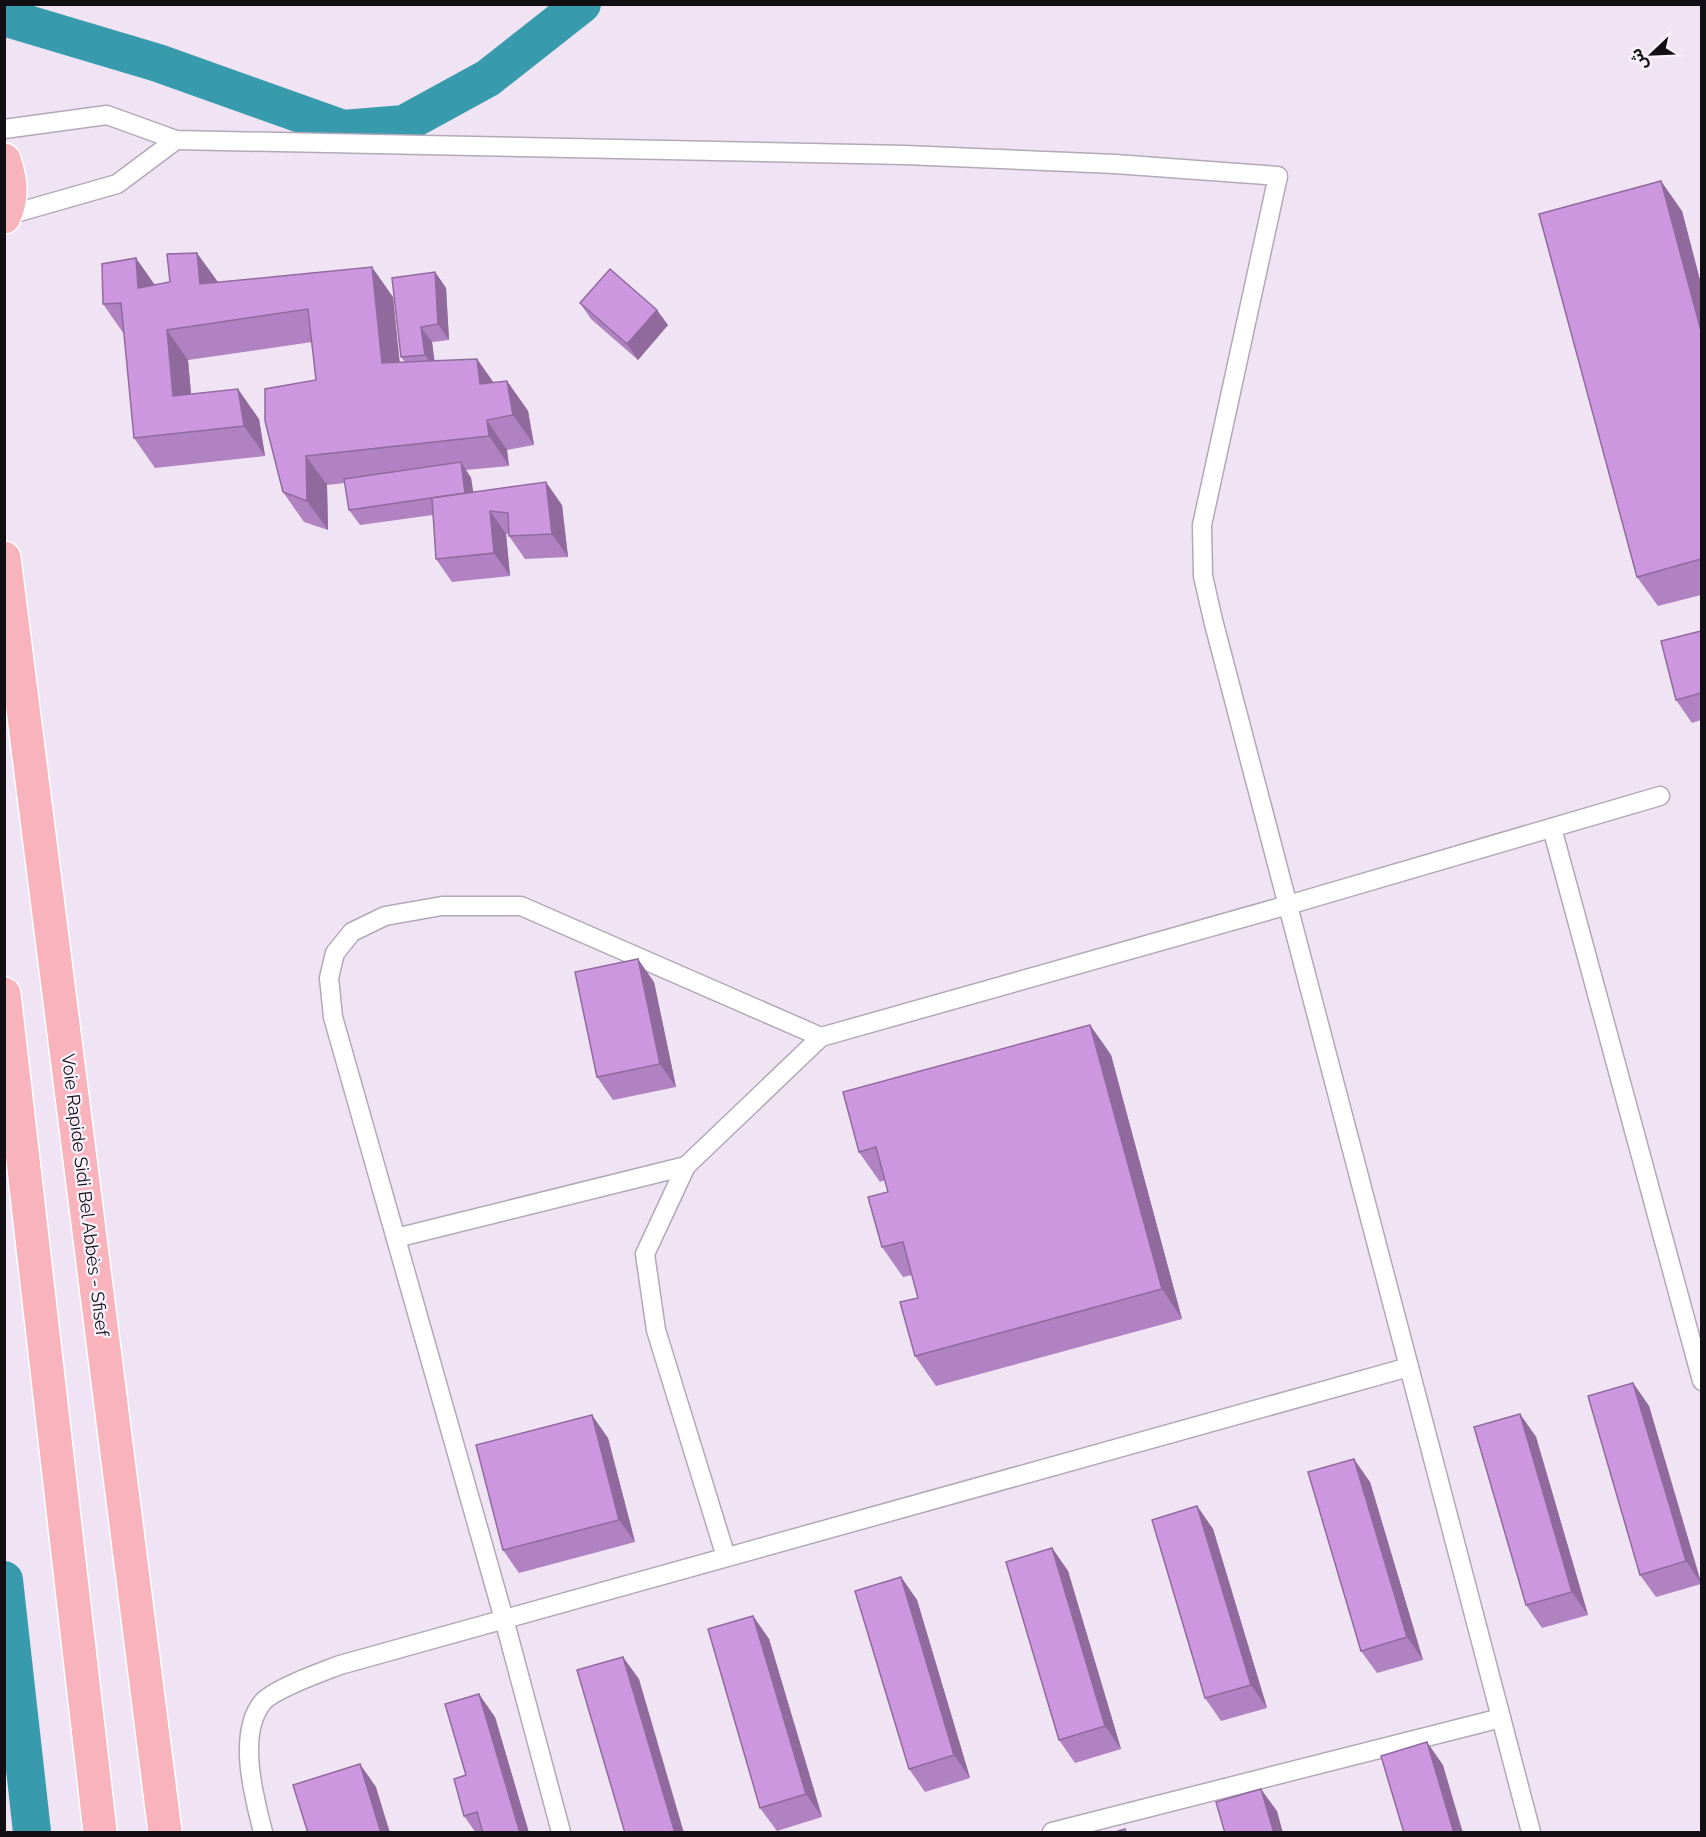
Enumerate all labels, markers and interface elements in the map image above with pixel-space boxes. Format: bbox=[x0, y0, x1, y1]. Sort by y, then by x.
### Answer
north arrow bbox=[1622, 24, 1682, 84]
text: ش bbox=[1626, 46, 1652, 73]
street label: Voie Rapide Sidi Bel Abbès - Sfisef bbox=[58, 1052, 113, 1338]

